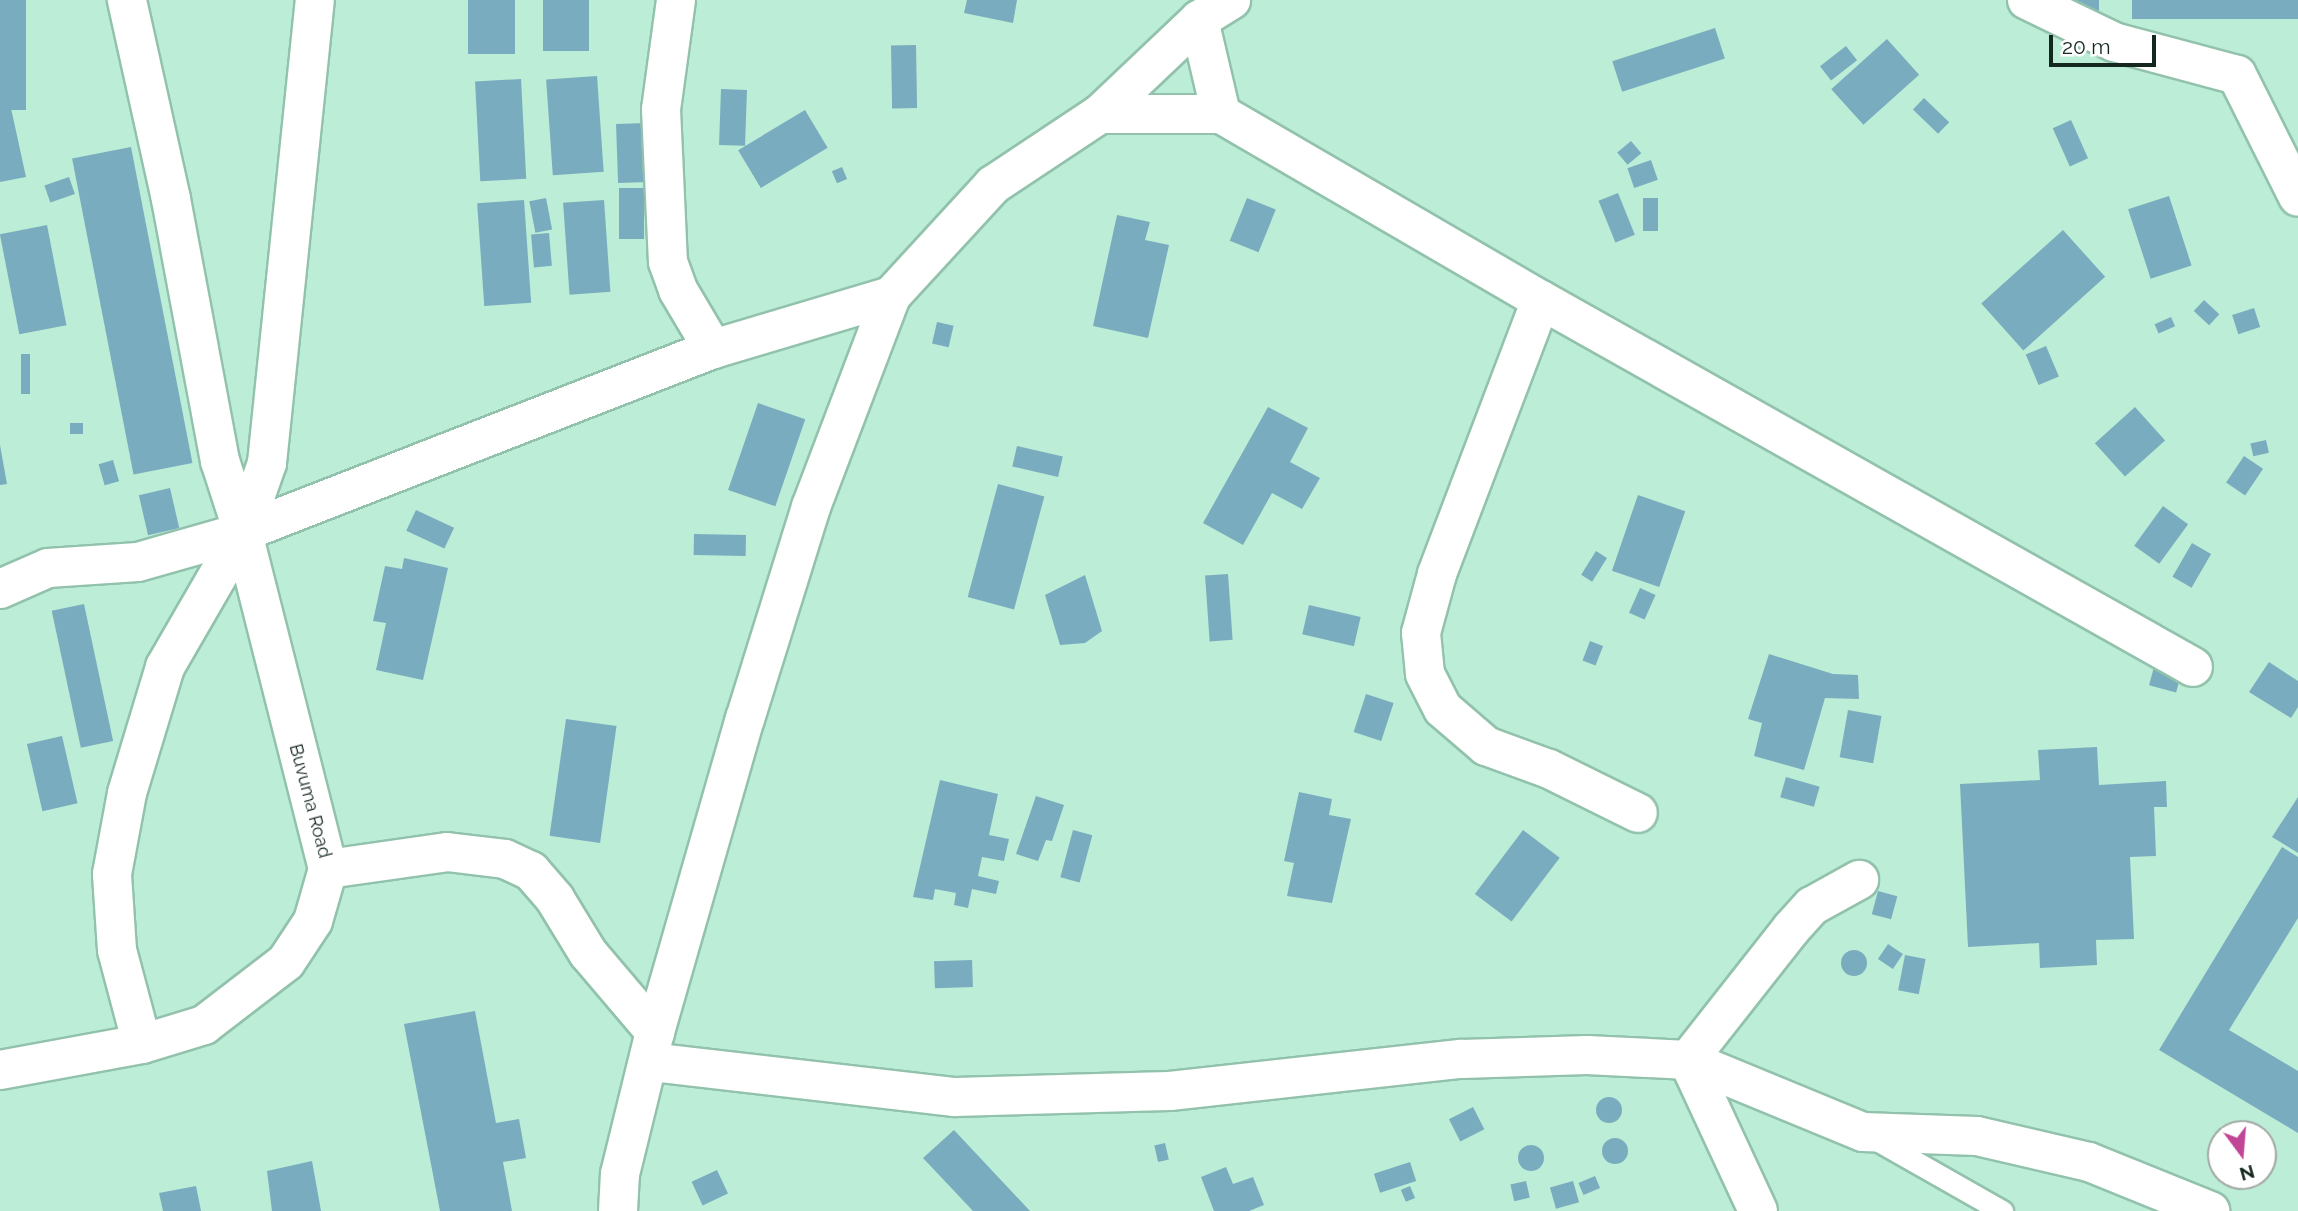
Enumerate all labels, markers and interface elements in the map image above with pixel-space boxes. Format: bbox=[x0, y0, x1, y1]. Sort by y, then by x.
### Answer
scale bar bbox=[2053, 21, 2160, 65]
text: 20 m bbox=[2062, 34, 2110, 59]
street label: Buvuma Road bbox=[284, 742, 336, 860]
north arrow bbox=[2207, 1120, 2277, 1190]
text: N bbox=[2237, 1161, 2257, 1186]

